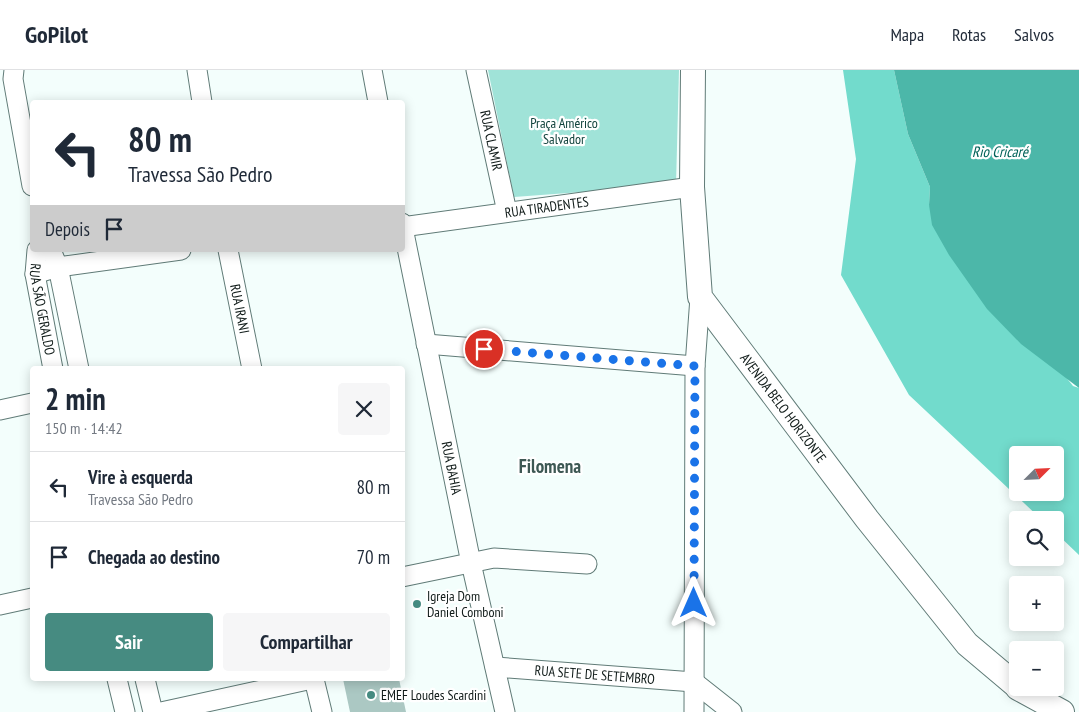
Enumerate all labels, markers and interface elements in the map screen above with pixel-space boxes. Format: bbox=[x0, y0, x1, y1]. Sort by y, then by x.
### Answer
text: GoPilot bbox=[25, 19, 88, 50]
text: Mapa bbox=[890, 23, 924, 46]
text: Rotas bbox=[952, 23, 986, 46]
text: Salvos bbox=[1014, 23, 1054, 46]
street label: RUA CLAMIR bbox=[476, 109, 507, 172]
park label: Praça Américo Salvador bbox=[530, 114, 598, 148]
text: 80 m bbox=[128, 116, 192, 162]
icon: left bbox=[45, 120, 110, 185]
water label: Rio Cricaré bbox=[972, 142, 1030, 161]
text: Travessa São Pedro bbox=[128, 160, 273, 188]
street label: RUA TIRADENTES bbox=[504, 192, 590, 222]
icon: arrive bbox=[100, 215, 128, 243]
text: Depois bbox=[45, 217, 90, 241]
street label: RUA SÃO GERALDO bbox=[26, 263, 59, 357]
street label: RUA IRANI bbox=[226, 282, 254, 335]
pin bbox=[463, 328, 505, 370]
icon: arrive bbox=[470, 335, 498, 363]
street label: AVENIDA BELO HORIZONTE bbox=[736, 349, 830, 466]
text: 2 min bbox=[45, 379, 106, 418]
button: close bbox=[338, 383, 390, 435]
text: 150 m · 14:42 bbox=[45, 418, 123, 438]
street label: RUA BAHIA bbox=[438, 440, 466, 497]
north arrow bbox=[1009, 446, 1064, 501]
map controls bbox=[1009, 446, 1064, 696]
district label: Filomena bbox=[519, 454, 581, 478]
text: Vire à esquerda bbox=[88, 465, 193, 489]
icon: left bbox=[45, 473, 73, 501]
text: 80 m bbox=[357, 475, 390, 499]
text: Travessa São Pedro bbox=[88, 489, 193, 509]
button: search bbox=[1009, 511, 1064, 566]
icon: arrive bbox=[45, 543, 73, 571]
text: Chegada ao destino bbox=[88, 545, 220, 569]
text: 70 m bbox=[357, 545, 390, 569]
position arrow bbox=[667, 576, 719, 628]
button: + bbox=[1009, 576, 1064, 631]
place label: Igreja Dom Daniel Comboni bbox=[427, 587, 504, 621]
marker: Igreja Dom Daniel Comboni bbox=[411, 598, 423, 610]
button: Sair bbox=[45, 613, 213, 671]
button: Compartilhar bbox=[223, 613, 390, 671]
button: − bbox=[1009, 641, 1064, 696]
street label: RUA SETE DE SETEMBRO bbox=[534, 661, 656, 688]
place label: EMEF Loudes Scardini bbox=[381, 686, 486, 704]
marker: EMEF Loudes Scardini bbox=[365, 689, 377, 701]

